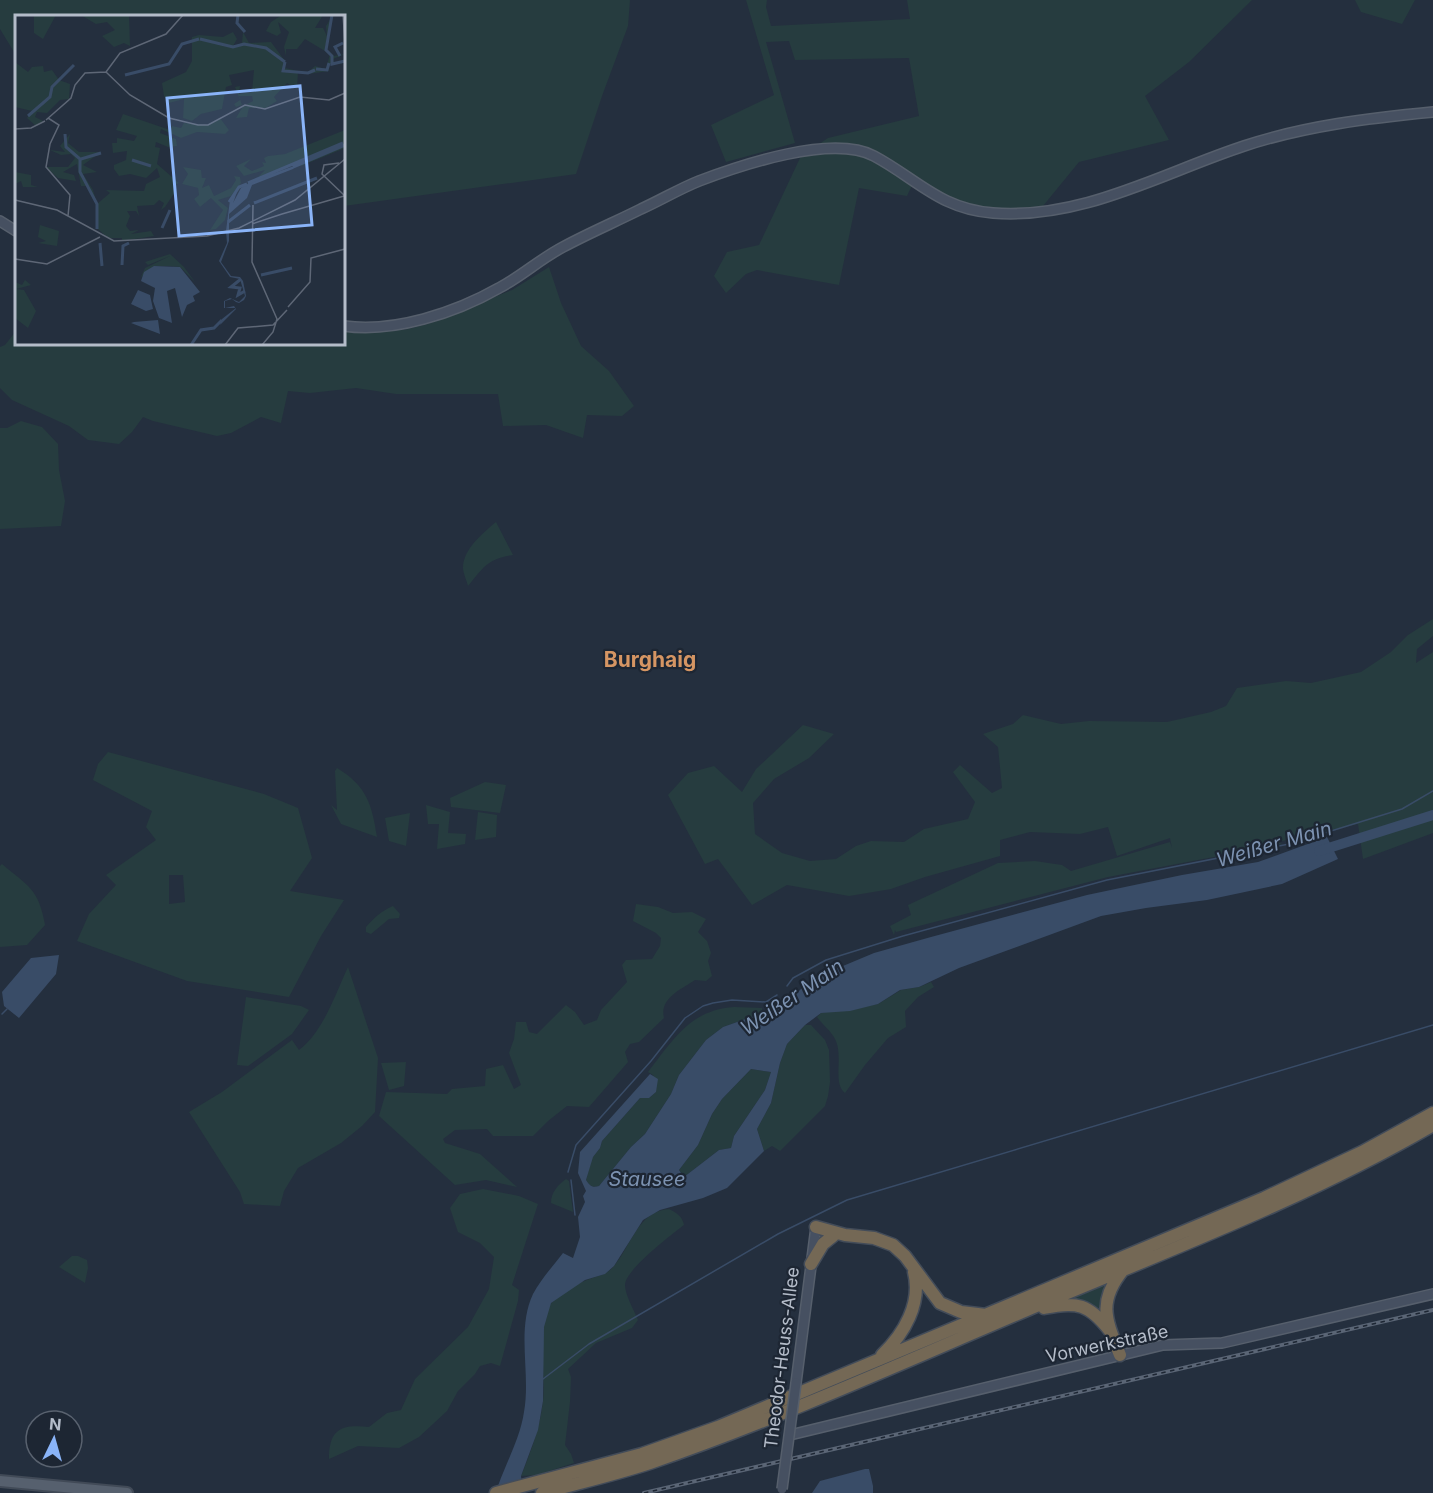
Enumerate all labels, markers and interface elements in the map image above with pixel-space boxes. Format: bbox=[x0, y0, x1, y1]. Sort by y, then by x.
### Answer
inset map bbox=[15, 15, 345, 345]
district label: Burghaig bbox=[604, 647, 696, 672]
water label: Weißer Main bbox=[1213, 816, 1335, 872]
water label: Weißer Main bbox=[736, 954, 848, 1040]
water label: Stausee bbox=[609, 1167, 685, 1191]
street label: Theodor-Heuss-Allee bbox=[760, 1266, 803, 1450]
street label: Vorwerkstraße bbox=[1044, 1320, 1170, 1367]
north arrow bbox=[24, 1409, 84, 1469]
text: N bbox=[48, 1414, 62, 1435]

